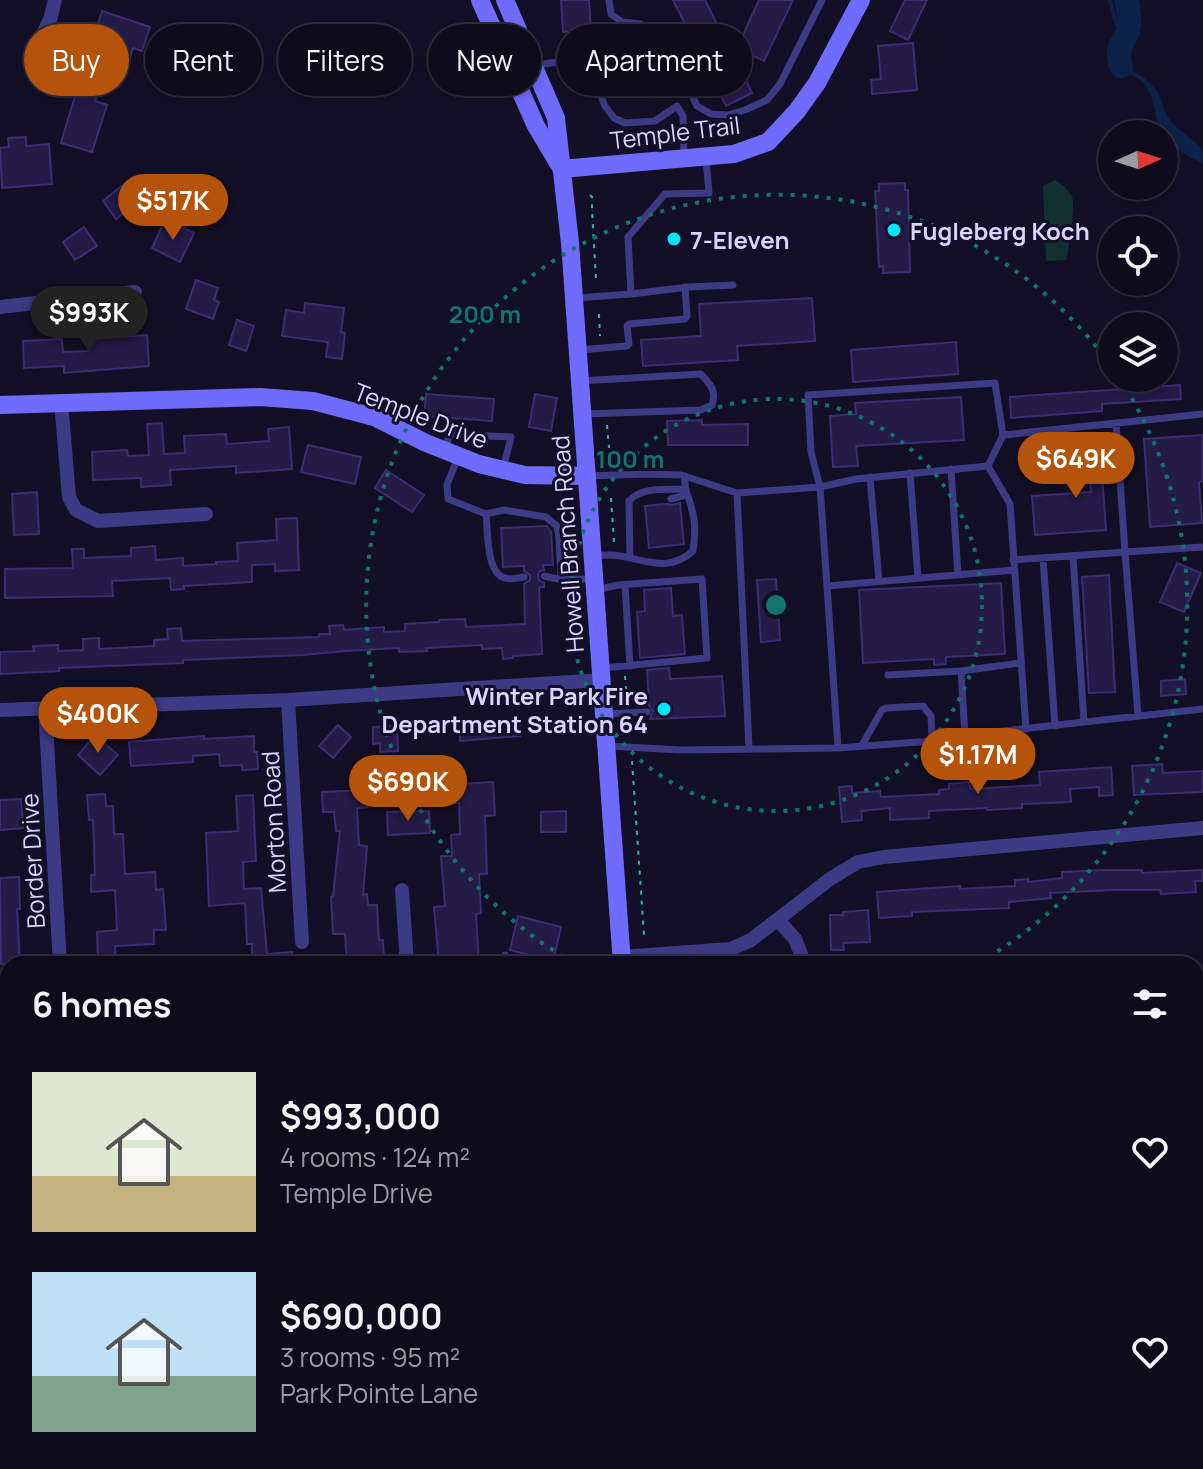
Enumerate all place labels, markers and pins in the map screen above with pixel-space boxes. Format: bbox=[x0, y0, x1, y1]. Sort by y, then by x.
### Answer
pin: $517K bbox=[117, 174, 229, 242]
place label: Fugleberg Koch bbox=[910, 214, 1090, 247]
marker: Fugleberg Koch bbox=[885, 221, 903, 239]
place label: 7-Eleven bbox=[690, 223, 789, 256]
marker: 7-Eleven bbox=[665, 230, 683, 248]
pin: $993K bbox=[33, 286, 145, 354]
pin: $649K bbox=[1020, 432, 1132, 500]
centre of rings bbox=[762, 591, 790, 619]
place label: Winter Park Fire Department Station 64 bbox=[382, 679, 648, 740]
pin: $400K bbox=[42, 687, 154, 755]
marker: Winter Park Fire Department Station 64 bbox=[655, 700, 673, 718]
pin: $1.17M bbox=[913, 728, 1043, 796]
pin: $690K bbox=[352, 755, 464, 823]

